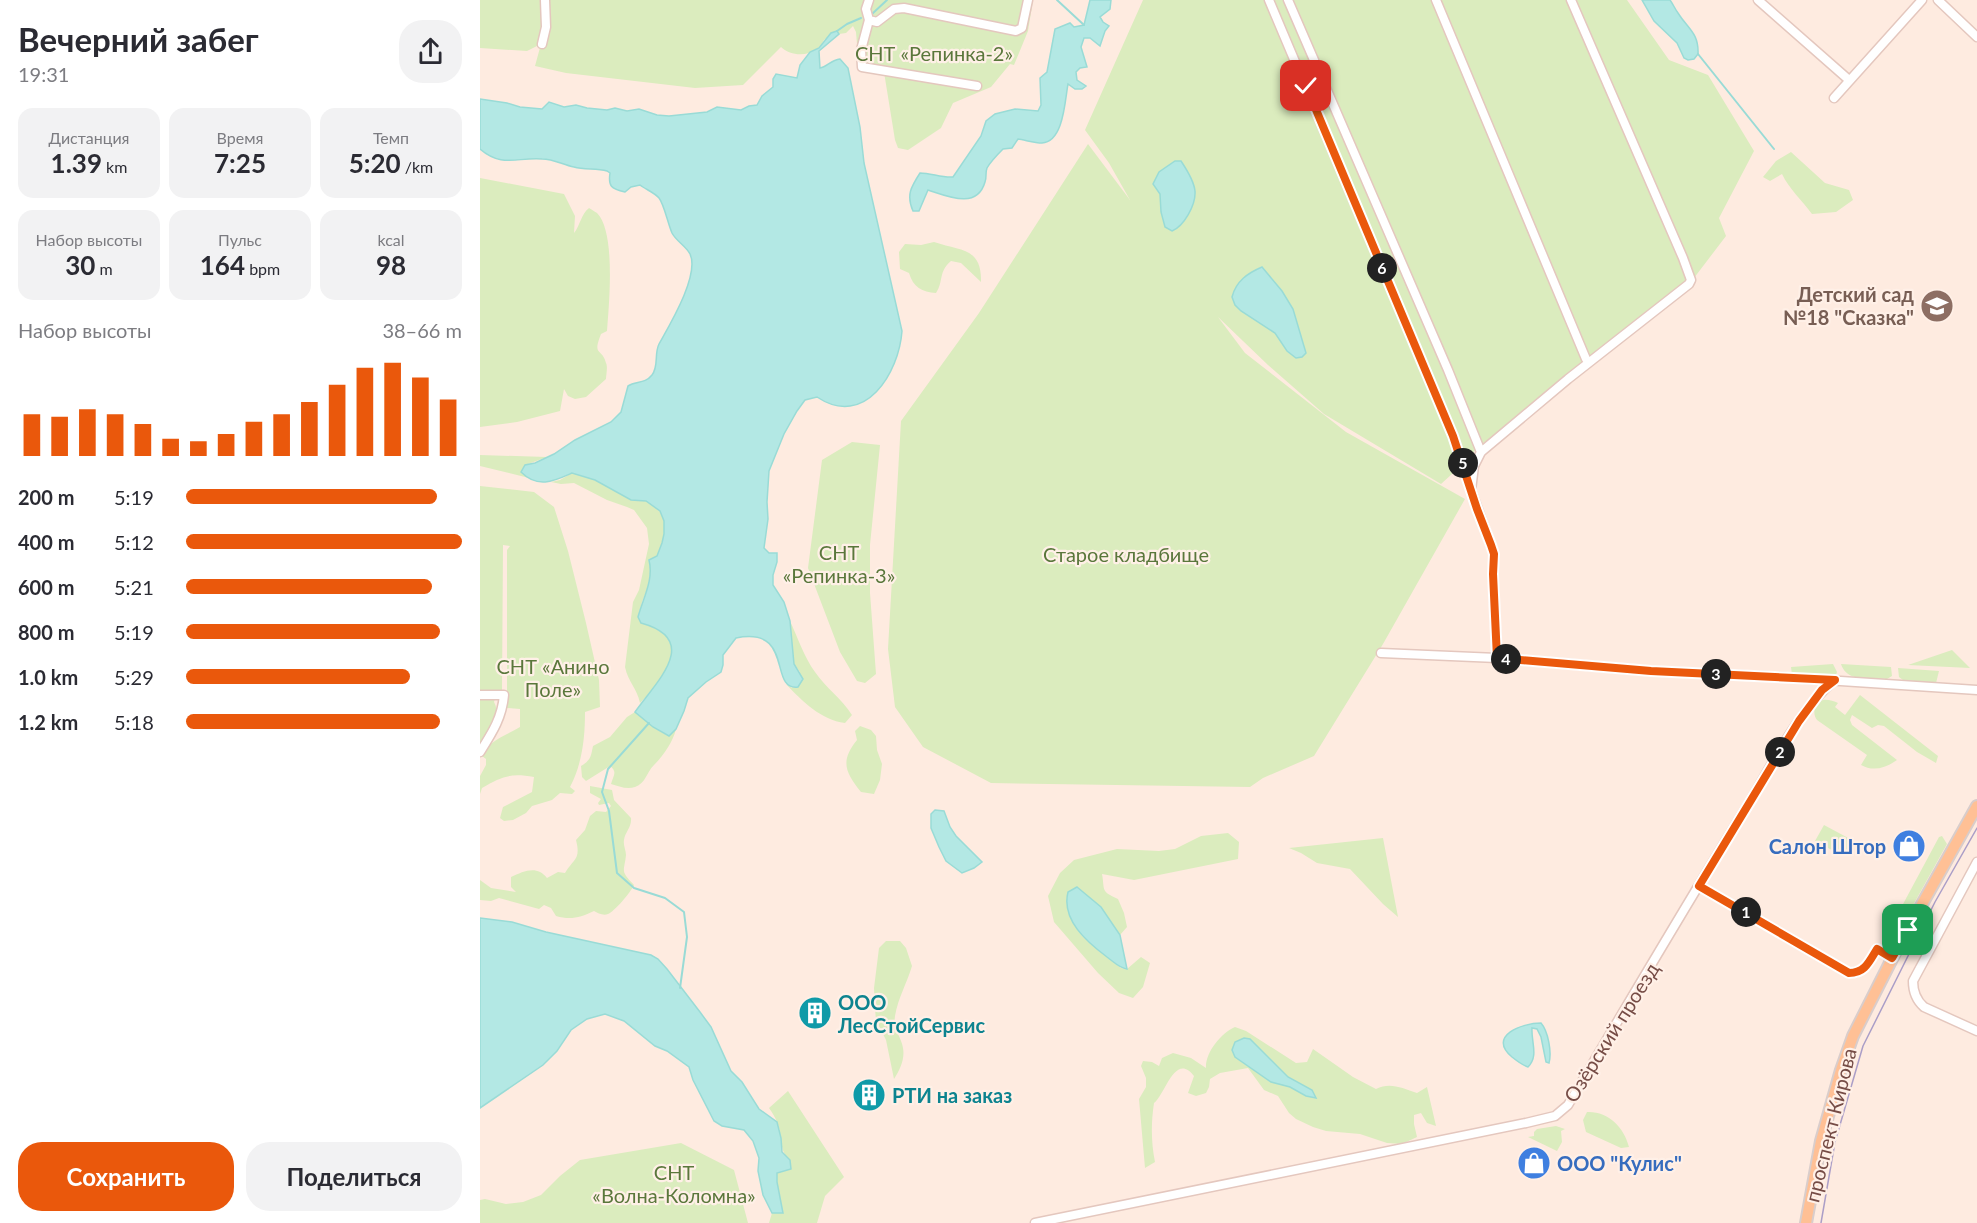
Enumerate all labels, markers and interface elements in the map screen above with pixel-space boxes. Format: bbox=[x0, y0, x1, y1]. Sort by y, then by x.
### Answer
text: Вечерний забег bbox=[18, 19, 259, 59]
button: share bbox=[399, 20, 462, 83]
park label: СНТ «Репинка-2» bbox=[855, 41, 1013, 65]
pin bbox=[1280, 60, 1331, 111]
text: 19:31 bbox=[18, 62, 69, 86]
icon: check bbox=[1289, 69, 1322, 102]
text: Дистанция bbox=[48, 128, 130, 147]
text: Время bbox=[217, 128, 263, 147]
text: Темп bbox=[373, 128, 409, 147]
text: 1.39 bbox=[51, 147, 102, 179]
text: 7:25 bbox=[214, 147, 266, 179]
text: 5:20 bbox=[349, 147, 401, 179]
text: km bbox=[102, 157, 127, 176]
text: /km bbox=[401, 157, 433, 176]
text: Набор высоты bbox=[36, 230, 142, 249]
text: Пульс bbox=[218, 230, 262, 249]
text: kcal bbox=[377, 230, 405, 249]
text: 30 bbox=[65, 249, 95, 281]
text: 164 bbox=[200, 249, 245, 281]
text: 98 bbox=[376, 249, 406, 281]
pin: 6 bbox=[1367, 253, 1397, 283]
text: 6 bbox=[1377, 258, 1387, 277]
text: m bbox=[95, 259, 113, 278]
text: bpm bbox=[245, 259, 280, 278]
place label: Детский сад №18 "Сказка" bbox=[1783, 282, 1914, 329]
school or university icon: Детский сад №18 "Сказка" bbox=[1919, 288, 1955, 324]
text: Набор высоты bbox=[18, 318, 151, 342]
text: 38–66 m bbox=[382, 318, 462, 342]
pin: 5 bbox=[1448, 448, 1478, 478]
text: 5 bbox=[1458, 453, 1468, 472]
text: 200 m bbox=[18, 485, 74, 509]
text: 5:19 bbox=[114, 485, 154, 509]
text: 400 m bbox=[18, 530, 74, 554]
text: 5:12 bbox=[114, 530, 154, 554]
park label: СНТ «Репинка-3» bbox=[783, 540, 895, 587]
park label: Старое кладбище bbox=[1043, 542, 1209, 566]
text: 600 m bbox=[18, 575, 74, 599]
text: 5:21 bbox=[114, 575, 154, 599]
text: 800 m bbox=[18, 620, 74, 644]
text: 5:19 bbox=[114, 620, 154, 644]
pin: 4 bbox=[1491, 644, 1521, 674]
text: 4 bbox=[1501, 649, 1511, 668]
park label: СНТ «Анино Поле» bbox=[497, 654, 609, 701]
pin: 3 bbox=[1701, 659, 1731, 689]
text: 3 bbox=[1711, 664, 1721, 683]
text: 1.0 km bbox=[18, 665, 78, 689]
text: 5:29 bbox=[114, 665, 154, 689]
text: 1.2 km bbox=[18, 710, 78, 734]
text: 5:18 bbox=[114, 710, 154, 734]
pin: 2 bbox=[1765, 737, 1795, 767]
text: 2 bbox=[1775, 742, 1785, 761]
shop icon: Салон Штор bbox=[1891, 828, 1927, 864]
place label: Салон Штор bbox=[1769, 834, 1886, 858]
pin: 1 bbox=[1731, 897, 1761, 927]
text: 1 bbox=[1741, 902, 1751, 921]
pin bbox=[1882, 904, 1933, 955]
icon: arrive bbox=[1891, 913, 1924, 946]
street label: Озёрский проезд bbox=[1558, 958, 1664, 1106]
place label: ООО ЛесСтойСервис bbox=[837, 990, 986, 1037]
building icon: ООО ЛесСтойСервис bbox=[797, 995, 833, 1031]
street label: проспект Кирова bbox=[1799, 1045, 1861, 1205]
building icon: РТИ на заказ bbox=[851, 1077, 887, 1113]
place label: РТИ на заказ bbox=[892, 1083, 1012, 1107]
button: Сохранить bbox=[18, 1142, 234, 1211]
button: Поделиться bbox=[246, 1142, 462, 1211]
shop icon: ООО "Кулис" bbox=[1516, 1145, 1552, 1181]
place label: ООО "Кулис" bbox=[1557, 1151, 1682, 1175]
park label: СНТ «Волна-Коломна» bbox=[592, 1160, 756, 1207]

